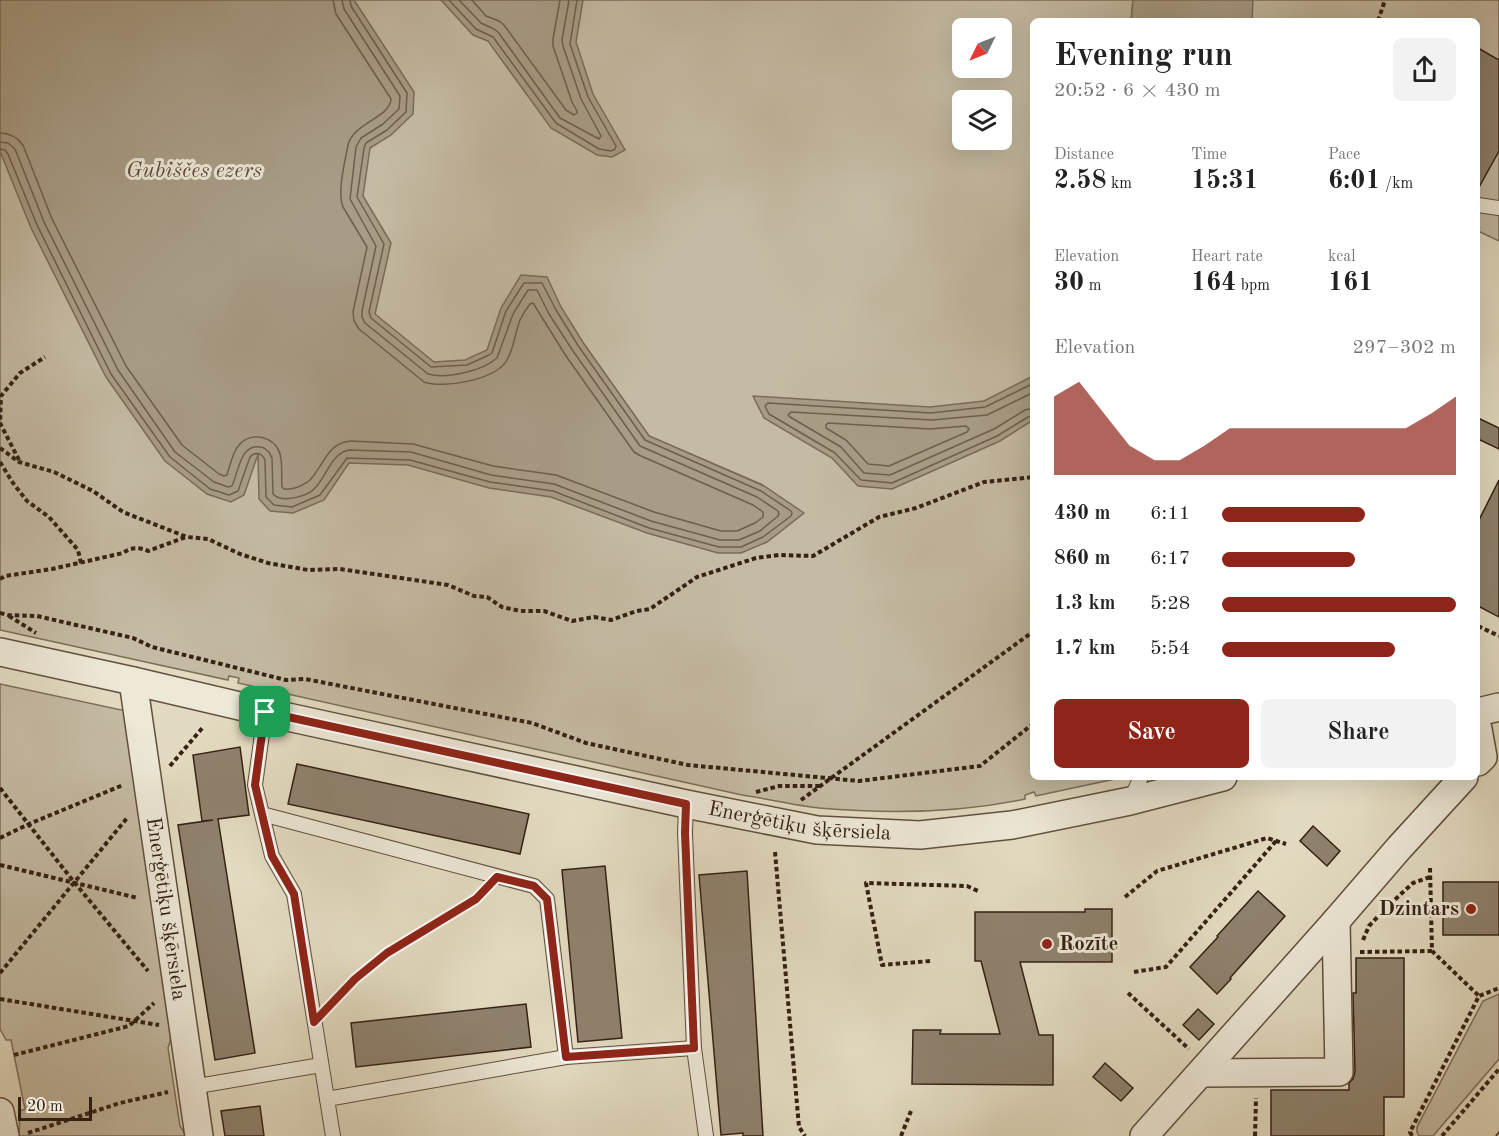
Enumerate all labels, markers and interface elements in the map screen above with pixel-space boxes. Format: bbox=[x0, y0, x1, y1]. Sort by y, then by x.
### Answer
north arrow bbox=[952, 18, 1012, 78]
map controls bbox=[952, 18, 1012, 150]
button: share bbox=[1393, 38, 1456, 101]
text: Evening run bbox=[1054, 40, 1233, 73]
text: 20:52 · 6 × 430 m bbox=[1054, 81, 1221, 101]
button: layers bbox=[952, 90, 1012, 150]
text: Distance bbox=[1054, 147, 1114, 163]
text: Time bbox=[1191, 147, 1227, 163]
text: Pace bbox=[1328, 147, 1360, 163]
water label: Gubiščes ezers bbox=[126, 160, 262, 182]
text: 2.58 bbox=[1054, 168, 1107, 194]
text: 15:31 bbox=[1191, 168, 1259, 194]
text: 6:01 bbox=[1328, 168, 1381, 194]
text: km bbox=[1107, 176, 1132, 192]
text: /km bbox=[1381, 176, 1413, 192]
text: Elevation bbox=[1054, 249, 1119, 265]
text: Heart rate bbox=[1191, 249, 1263, 265]
text: kcal bbox=[1328, 249, 1356, 265]
text: 30 bbox=[1054, 270, 1084, 296]
text: 164 bbox=[1191, 270, 1236, 296]
text: 161 bbox=[1328, 270, 1373, 296]
text: m bbox=[1084, 278, 1101, 294]
text: bpm bbox=[1236, 278, 1270, 294]
text: Elevation bbox=[1054, 338, 1135, 358]
text: 297–302 m bbox=[1353, 338, 1456, 358]
text: 430 m bbox=[1054, 504, 1110, 524]
text: 6:11 bbox=[1150, 504, 1190, 524]
text: 860 m bbox=[1054, 549, 1110, 569]
text: 6:17 bbox=[1150, 549, 1190, 569]
text: 1.3 km bbox=[1054, 594, 1116, 614]
text: 5:28 bbox=[1150, 594, 1190, 614]
text: 1.7 km bbox=[1054, 639, 1116, 659]
text: 5:54 bbox=[1150, 639, 1190, 659]
pin bbox=[239, 686, 290, 737]
icon: arrive bbox=[248, 695, 281, 728]
button: Save bbox=[1054, 699, 1249, 768]
button: Share bbox=[1261, 699, 1456, 768]
street label: Enerģētiķu šķērsiela bbox=[706, 798, 892, 844]
street label: Enerģētiķu šķērsiela bbox=[142, 816, 190, 1002]
place label: Dzintars bbox=[1378, 899, 1459, 920]
marker: Dzintars bbox=[1464, 902, 1478, 916]
place label: Rozīte bbox=[1059, 934, 1118, 955]
marker: Rozīte bbox=[1040, 937, 1054, 951]
scale bar bbox=[18, 1094, 92, 1122]
text: 20 m bbox=[27, 1099, 63, 1115]

